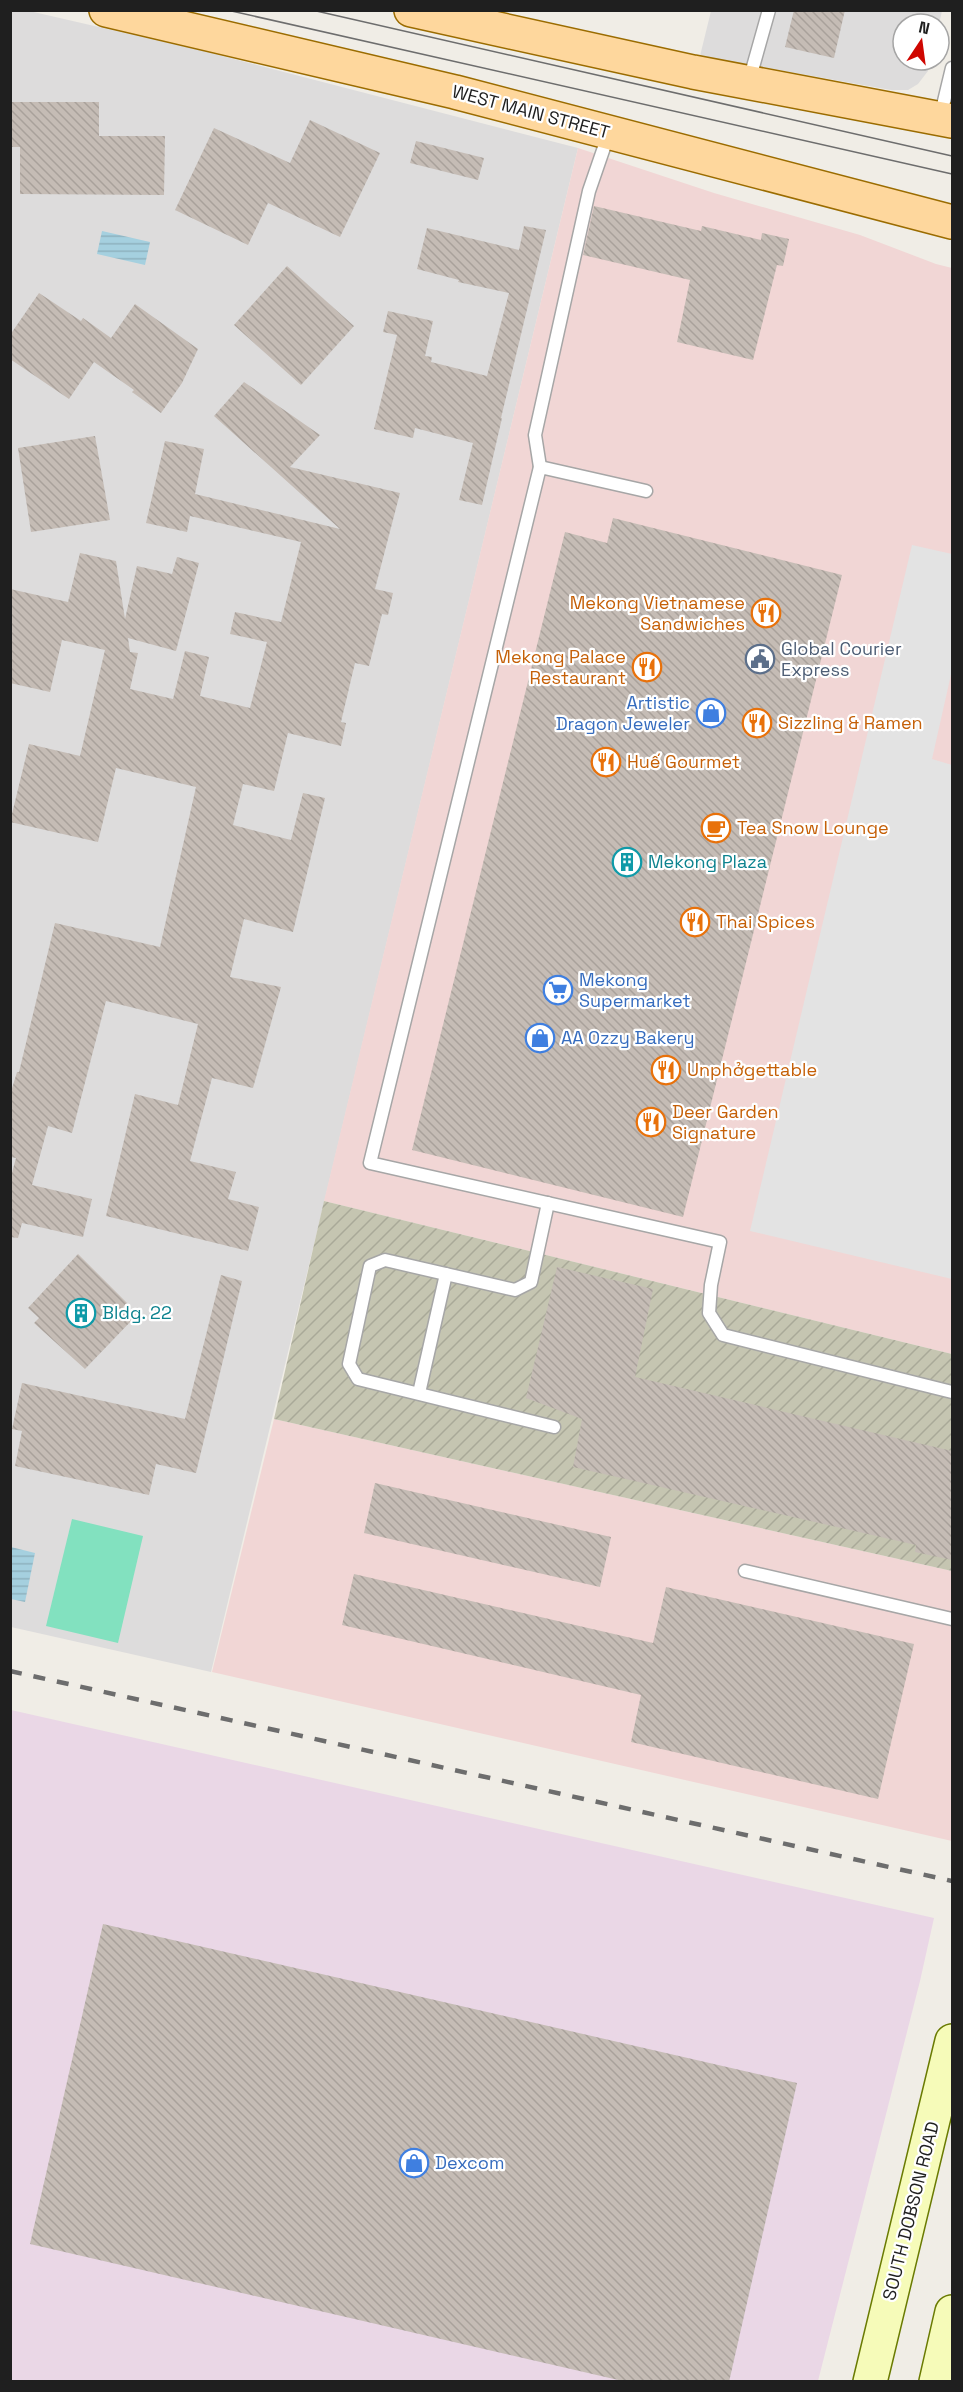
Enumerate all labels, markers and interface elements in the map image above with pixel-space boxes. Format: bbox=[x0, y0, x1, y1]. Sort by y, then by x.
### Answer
north arrow bbox=[891, 12, 951, 72]
text: N bbox=[917, 16, 932, 39]
street label: WEST MAIN STREET bbox=[450, 79, 613, 144]
place label: Mekong Vietnamese Sandwiches bbox=[570, 591, 745, 635]
restaurant icon: Mekong Vietnamese Sandwiches bbox=[750, 597, 782, 629]
place label: Global Courier Express bbox=[781, 637, 902, 681]
public building icon: Global Courier Express bbox=[744, 643, 776, 675]
place label: Mekong Palace Restaurant bbox=[495, 645, 626, 689]
restaurant icon: Mekong Palace Restaurant bbox=[631, 651, 663, 683]
place label: Artistic Dragon Jeweler bbox=[556, 691, 690, 735]
shop icon: Artistic Dragon Jeweler bbox=[695, 697, 727, 729]
restaurant icon: Sizzling & Ramen bbox=[741, 707, 773, 739]
place label: Sizzling & Ramen bbox=[778, 711, 923, 734]
restaurant icon: Huế Gourmet bbox=[590, 746, 622, 778]
place label: Huế Gourmet bbox=[627, 750, 740, 773]
cafe icon: Tea Snow Lounge bbox=[700, 812, 732, 844]
place label: Tea Snow Lounge bbox=[737, 816, 889, 839]
building icon: Mekong Plaza bbox=[611, 846, 643, 878]
place label: Mekong Plaza bbox=[648, 850, 767, 873]
restaurant icon: Thai Spices bbox=[679, 906, 711, 938]
place label: Thai Spices bbox=[716, 910, 815, 933]
place label: Mekong Supermarket bbox=[579, 968, 691, 1012]
supermarket icon: Mekong Supermarket bbox=[542, 974, 574, 1006]
shop icon: AA Ozzy Bakery bbox=[524, 1022, 556, 1054]
place label: AA Ozzy Bakery bbox=[561, 1026, 694, 1049]
restaurant icon: Unphởgettable bbox=[650, 1054, 682, 1086]
place label: Unphởgettable bbox=[687, 1058, 817, 1081]
place label: Deer Garden Signature bbox=[672, 1100, 779, 1144]
restaurant icon: Deer Garden Signature bbox=[635, 1106, 667, 1138]
building icon: Bldg. 22 bbox=[65, 1297, 97, 1329]
place label: Bldg. 22 bbox=[102, 1301, 172, 1324]
street label: SOUTH DOBSON ROAD bbox=[877, 2119, 944, 2303]
shop icon: Dexcom bbox=[398, 2147, 430, 2179]
place label: Dexcom bbox=[435, 2151, 504, 2174]

